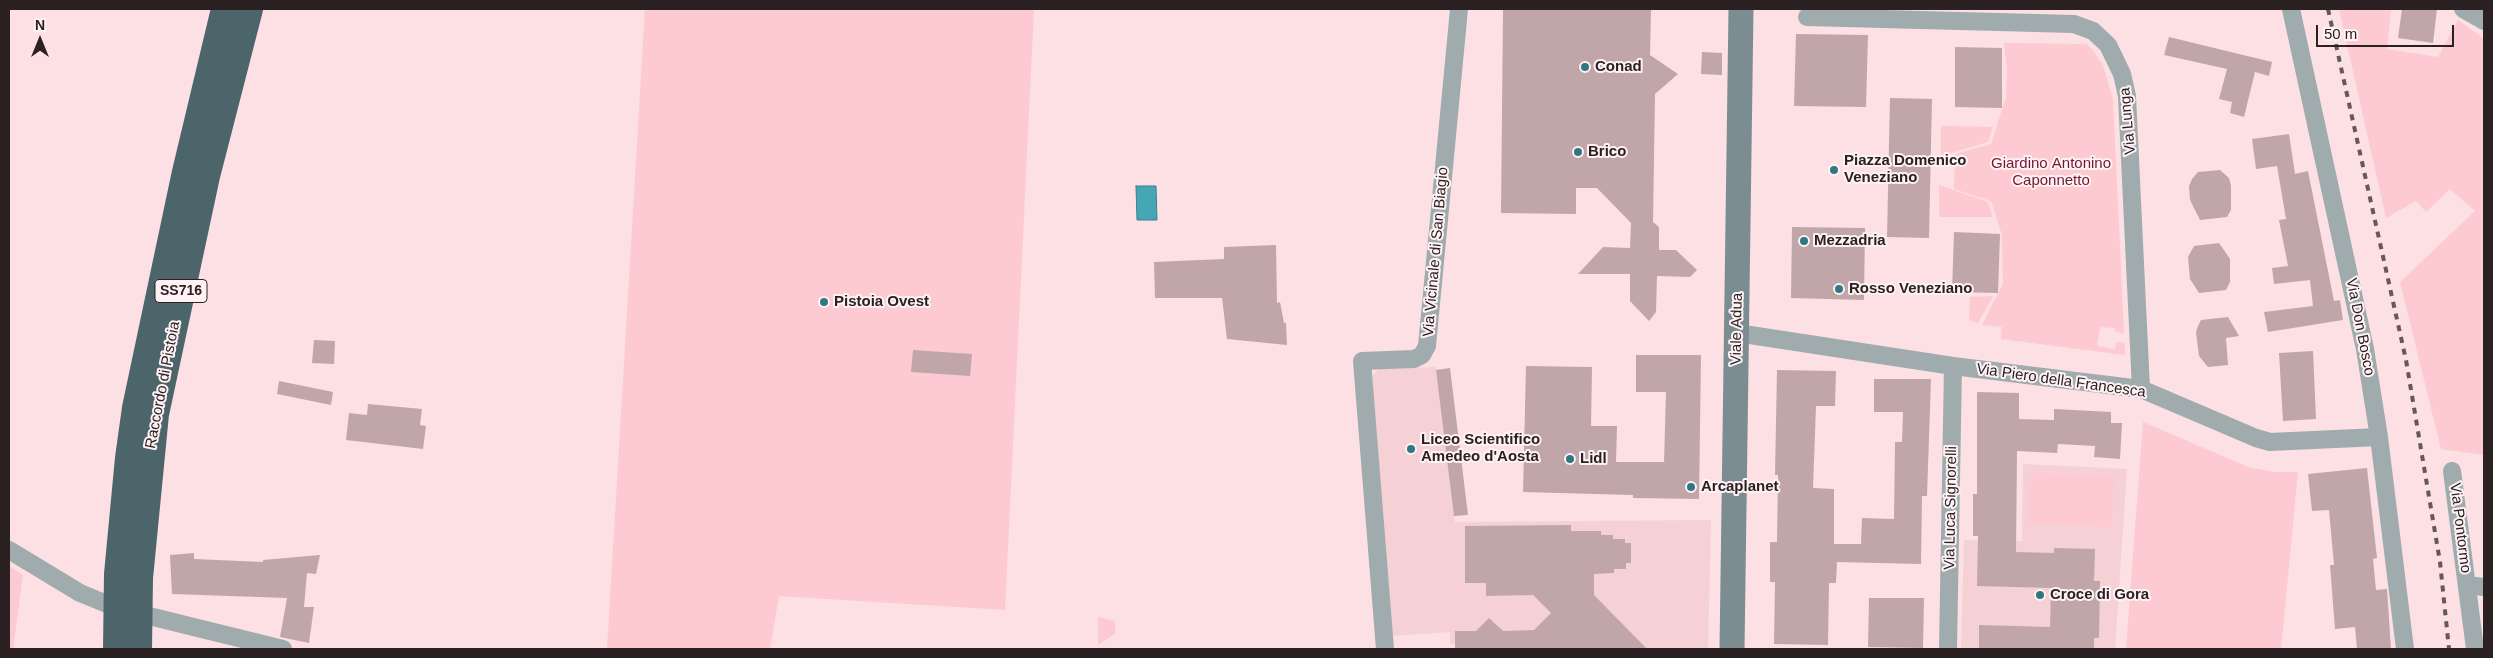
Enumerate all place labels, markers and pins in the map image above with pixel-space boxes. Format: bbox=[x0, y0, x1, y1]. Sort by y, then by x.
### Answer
place label: Conad bbox=[1595, 58, 1642, 76]
marker: Conad bbox=[1579, 61, 1591, 73]
place label: Brico bbox=[1588, 143, 1626, 161]
marker: Brico bbox=[1572, 146, 1584, 158]
place label: Piazza Domenico Veneziano bbox=[1844, 152, 1967, 187]
marker: Piazza Domenico Veneziano bbox=[1828, 164, 1840, 176]
place label: Mezzadria bbox=[1814, 232, 1886, 250]
marker: Mezzadria bbox=[1798, 235, 1810, 247]
place label: Rosso Veneziano bbox=[1849, 280, 1972, 298]
marker: Rosso Veneziano bbox=[1833, 283, 1845, 295]
place label: Pistoia Ovest bbox=[834, 293, 929, 311]
marker: Pistoia Ovest bbox=[818, 296, 830, 308]
place label: Liceo Scientifico Amedeo d'Aosta bbox=[1421, 431, 1540, 466]
marker: Liceo Scientifico Amedeo d'Aosta bbox=[1405, 443, 1417, 455]
place label: Lidl bbox=[1580, 450, 1607, 468]
marker: Lidl bbox=[1564, 453, 1576, 465]
place label: Arcaplanet bbox=[1701, 478, 1779, 496]
marker: Arcaplanet bbox=[1685, 481, 1697, 493]
place label: Croce di Gora bbox=[2050, 586, 2149, 604]
marker: Croce di Gora bbox=[2034, 589, 2046, 601]

